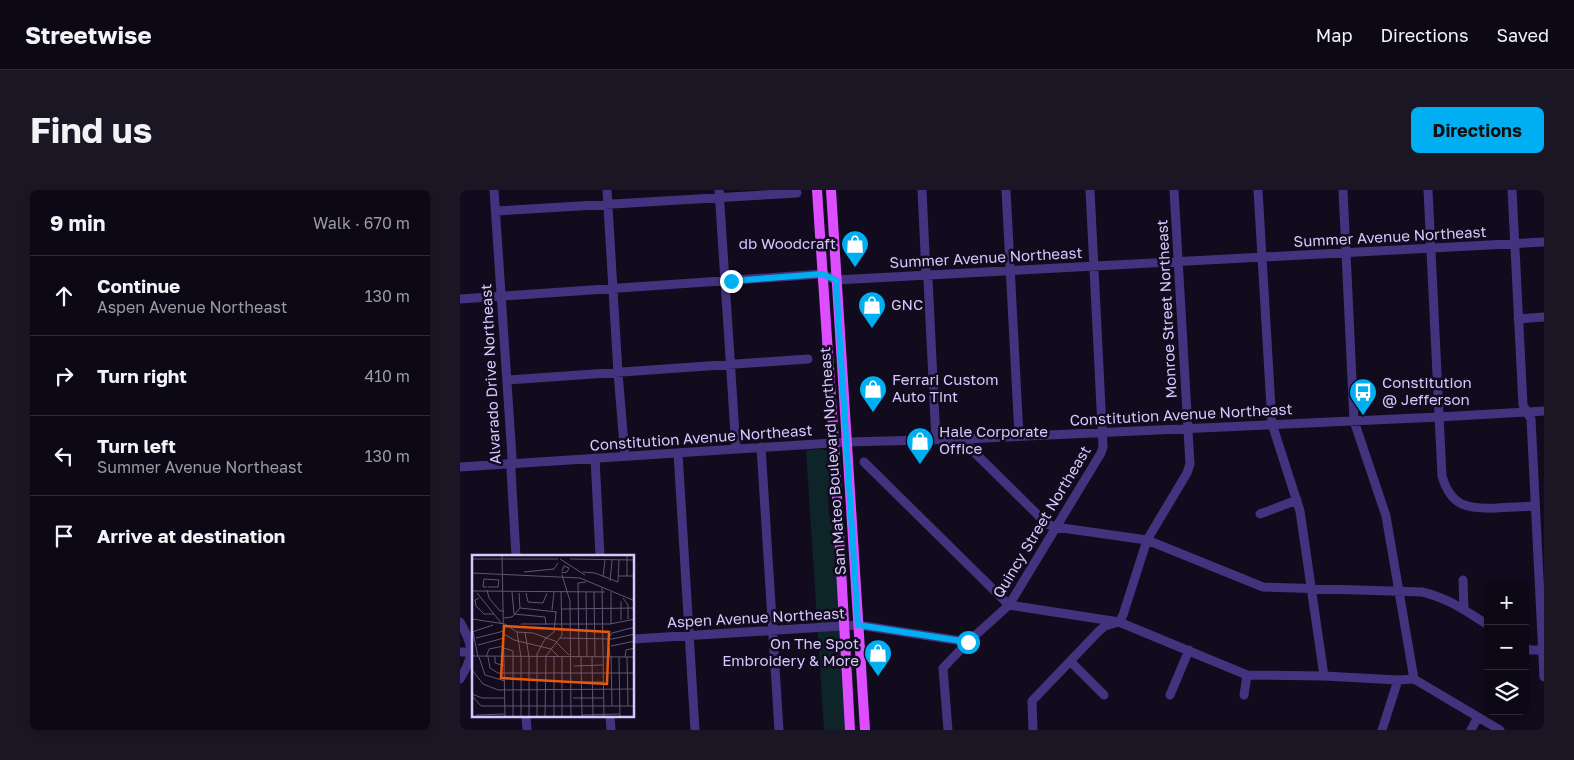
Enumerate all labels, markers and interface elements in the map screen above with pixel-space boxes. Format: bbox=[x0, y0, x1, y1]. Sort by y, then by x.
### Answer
text: Streetwise bbox=[25, 20, 152, 49]
text: Map bbox=[1316, 24, 1352, 46]
text: Directions bbox=[1380, 24, 1468, 46]
text: Saved bbox=[1496, 24, 1549, 46]
button: Directions bbox=[1411, 107, 1544, 153]
text: Find us bbox=[30, 109, 152, 151]
text: 9 min bbox=[50, 210, 105, 236]
text: Walk · 670 m bbox=[313, 213, 410, 233]
street label: Monroe Street Northeast bbox=[1152, 219, 1180, 399]
street label: Summer Avenue Northeast bbox=[1293, 222, 1487, 250]
shop icon: db Woodcraft bbox=[840, 229, 870, 268]
place label: db Woodcraft bbox=[739, 234, 836, 252]
street label: Summer Avenue Northeast bbox=[889, 243, 1083, 271]
route end bbox=[720, 270, 743, 293]
text: Continue bbox=[97, 274, 180, 297]
icon: ahead bbox=[50, 282, 78, 310]
street label: Alvarado Drive Northeast bbox=[476, 283, 504, 465]
text: 130 m bbox=[365, 286, 410, 306]
shop icon: GNC bbox=[857, 290, 887, 329]
place label: GNC bbox=[891, 295, 923, 313]
text: Aspen Avenue Northeast bbox=[97, 297, 287, 317]
street label: San Mateo Boulevard Northeast bbox=[815, 346, 849, 576]
icon: right bbox=[50, 362, 78, 390]
text: Turn right bbox=[97, 364, 187, 387]
text: 410 m bbox=[364, 366, 410, 386]
place label: Ferrari Custom Auto Tint bbox=[892, 370, 999, 405]
place label: Constitution @ Jefferson bbox=[1382, 373, 1472, 408]
shop icon: Ferrari Custom Auto Tint bbox=[858, 374, 888, 413]
bus stop icon: Constitution @ Jefferson bbox=[1348, 377, 1378, 416]
street label: Constitution Avenue Northeast bbox=[1069, 399, 1293, 429]
street label: Constitution Avenue Northeast bbox=[589, 420, 813, 454]
place label: Hale Corporate Office bbox=[939, 422, 1048, 457]
shop icon: Hale Corporate Office bbox=[905, 426, 935, 465]
text: Turn left bbox=[97, 434, 176, 457]
icon: left bbox=[50, 442, 78, 470]
street label: Quincy Street Northeast bbox=[988, 442, 1094, 601]
text: 130 m bbox=[365, 446, 410, 466]
text: Summer Avenue Northeast bbox=[97, 457, 303, 477]
icon: arrive bbox=[50, 522, 78, 550]
text: Arrive at destination bbox=[97, 524, 285, 547]
inset map bbox=[472, 555, 635, 718]
map controls bbox=[1484, 580, 1529, 715]
button: + bbox=[1484, 580, 1529, 625]
street label: Aspen Avenue Northeast bbox=[666, 603, 846, 631]
button: − bbox=[1484, 625, 1529, 670]
route start bbox=[957, 631, 980, 654]
place label: On The Spot Embroidery & More bbox=[722, 634, 859, 669]
shop icon: On The Spot Embroidery & More bbox=[863, 638, 893, 677]
button: layers bbox=[1484, 670, 1529, 715]

